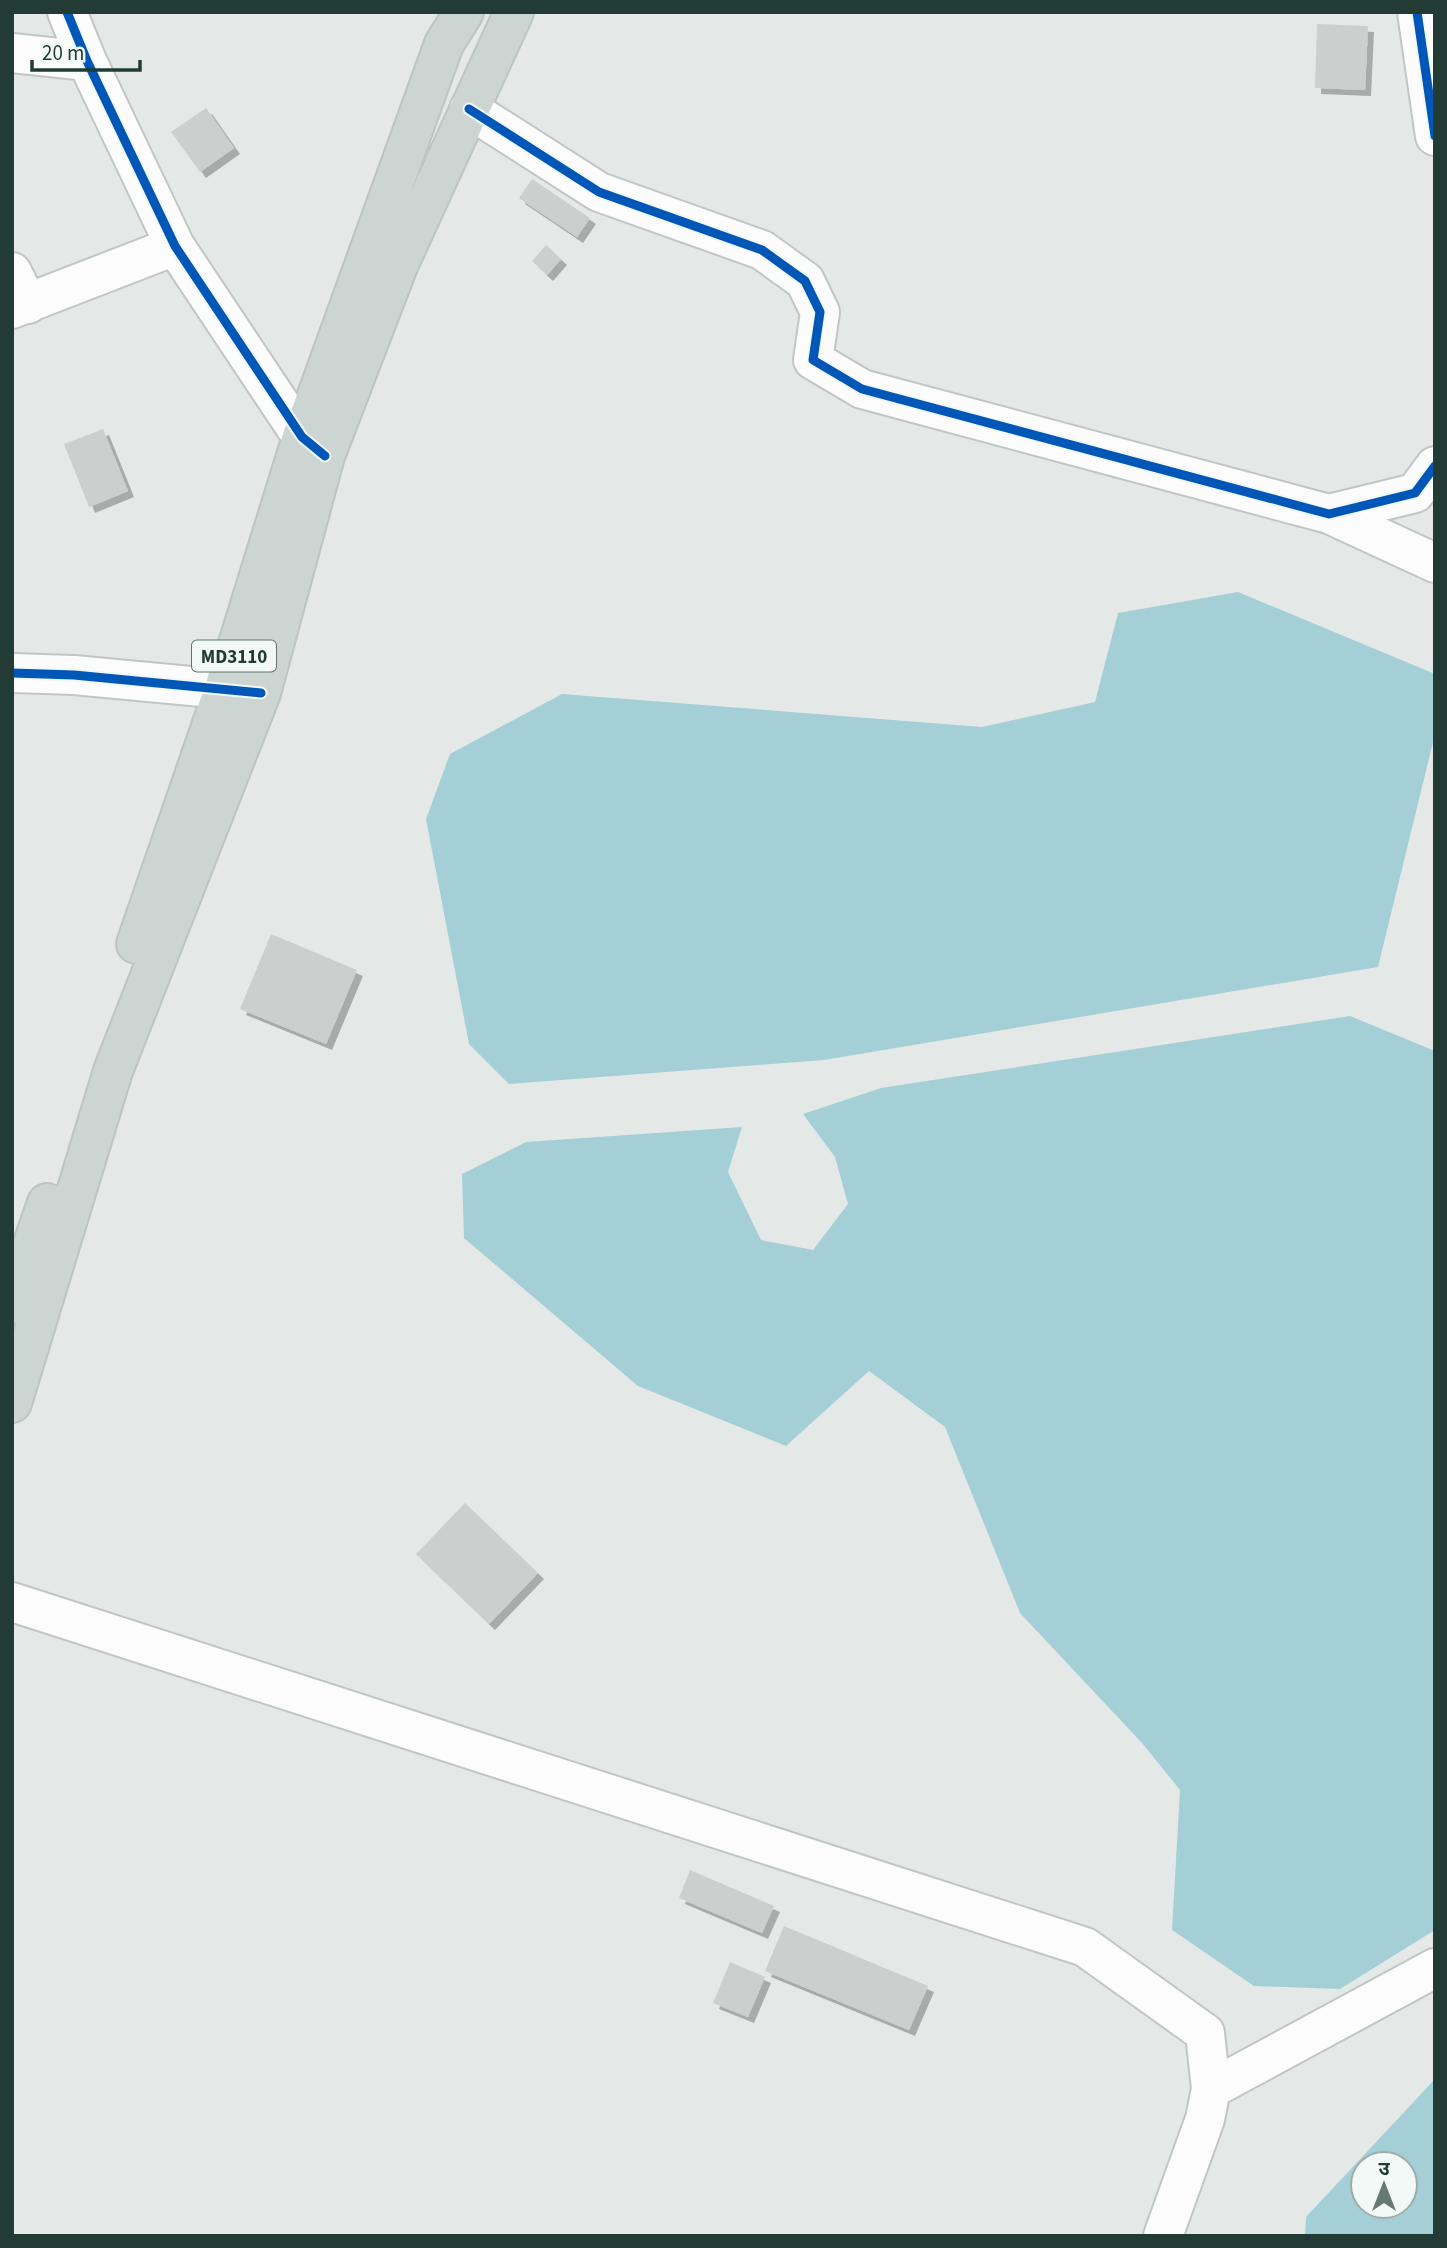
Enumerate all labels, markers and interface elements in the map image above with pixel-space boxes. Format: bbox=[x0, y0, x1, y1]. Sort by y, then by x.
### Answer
scale bar bbox=[32, 28, 140, 72]
text: 20 m bbox=[42, 38, 84, 68]
road number: MD3110 bbox=[192, 640, 276, 671]
north arrow bbox=[1349, 2150, 1419, 2220]
text: उ bbox=[1378, 2156, 1390, 2183]

